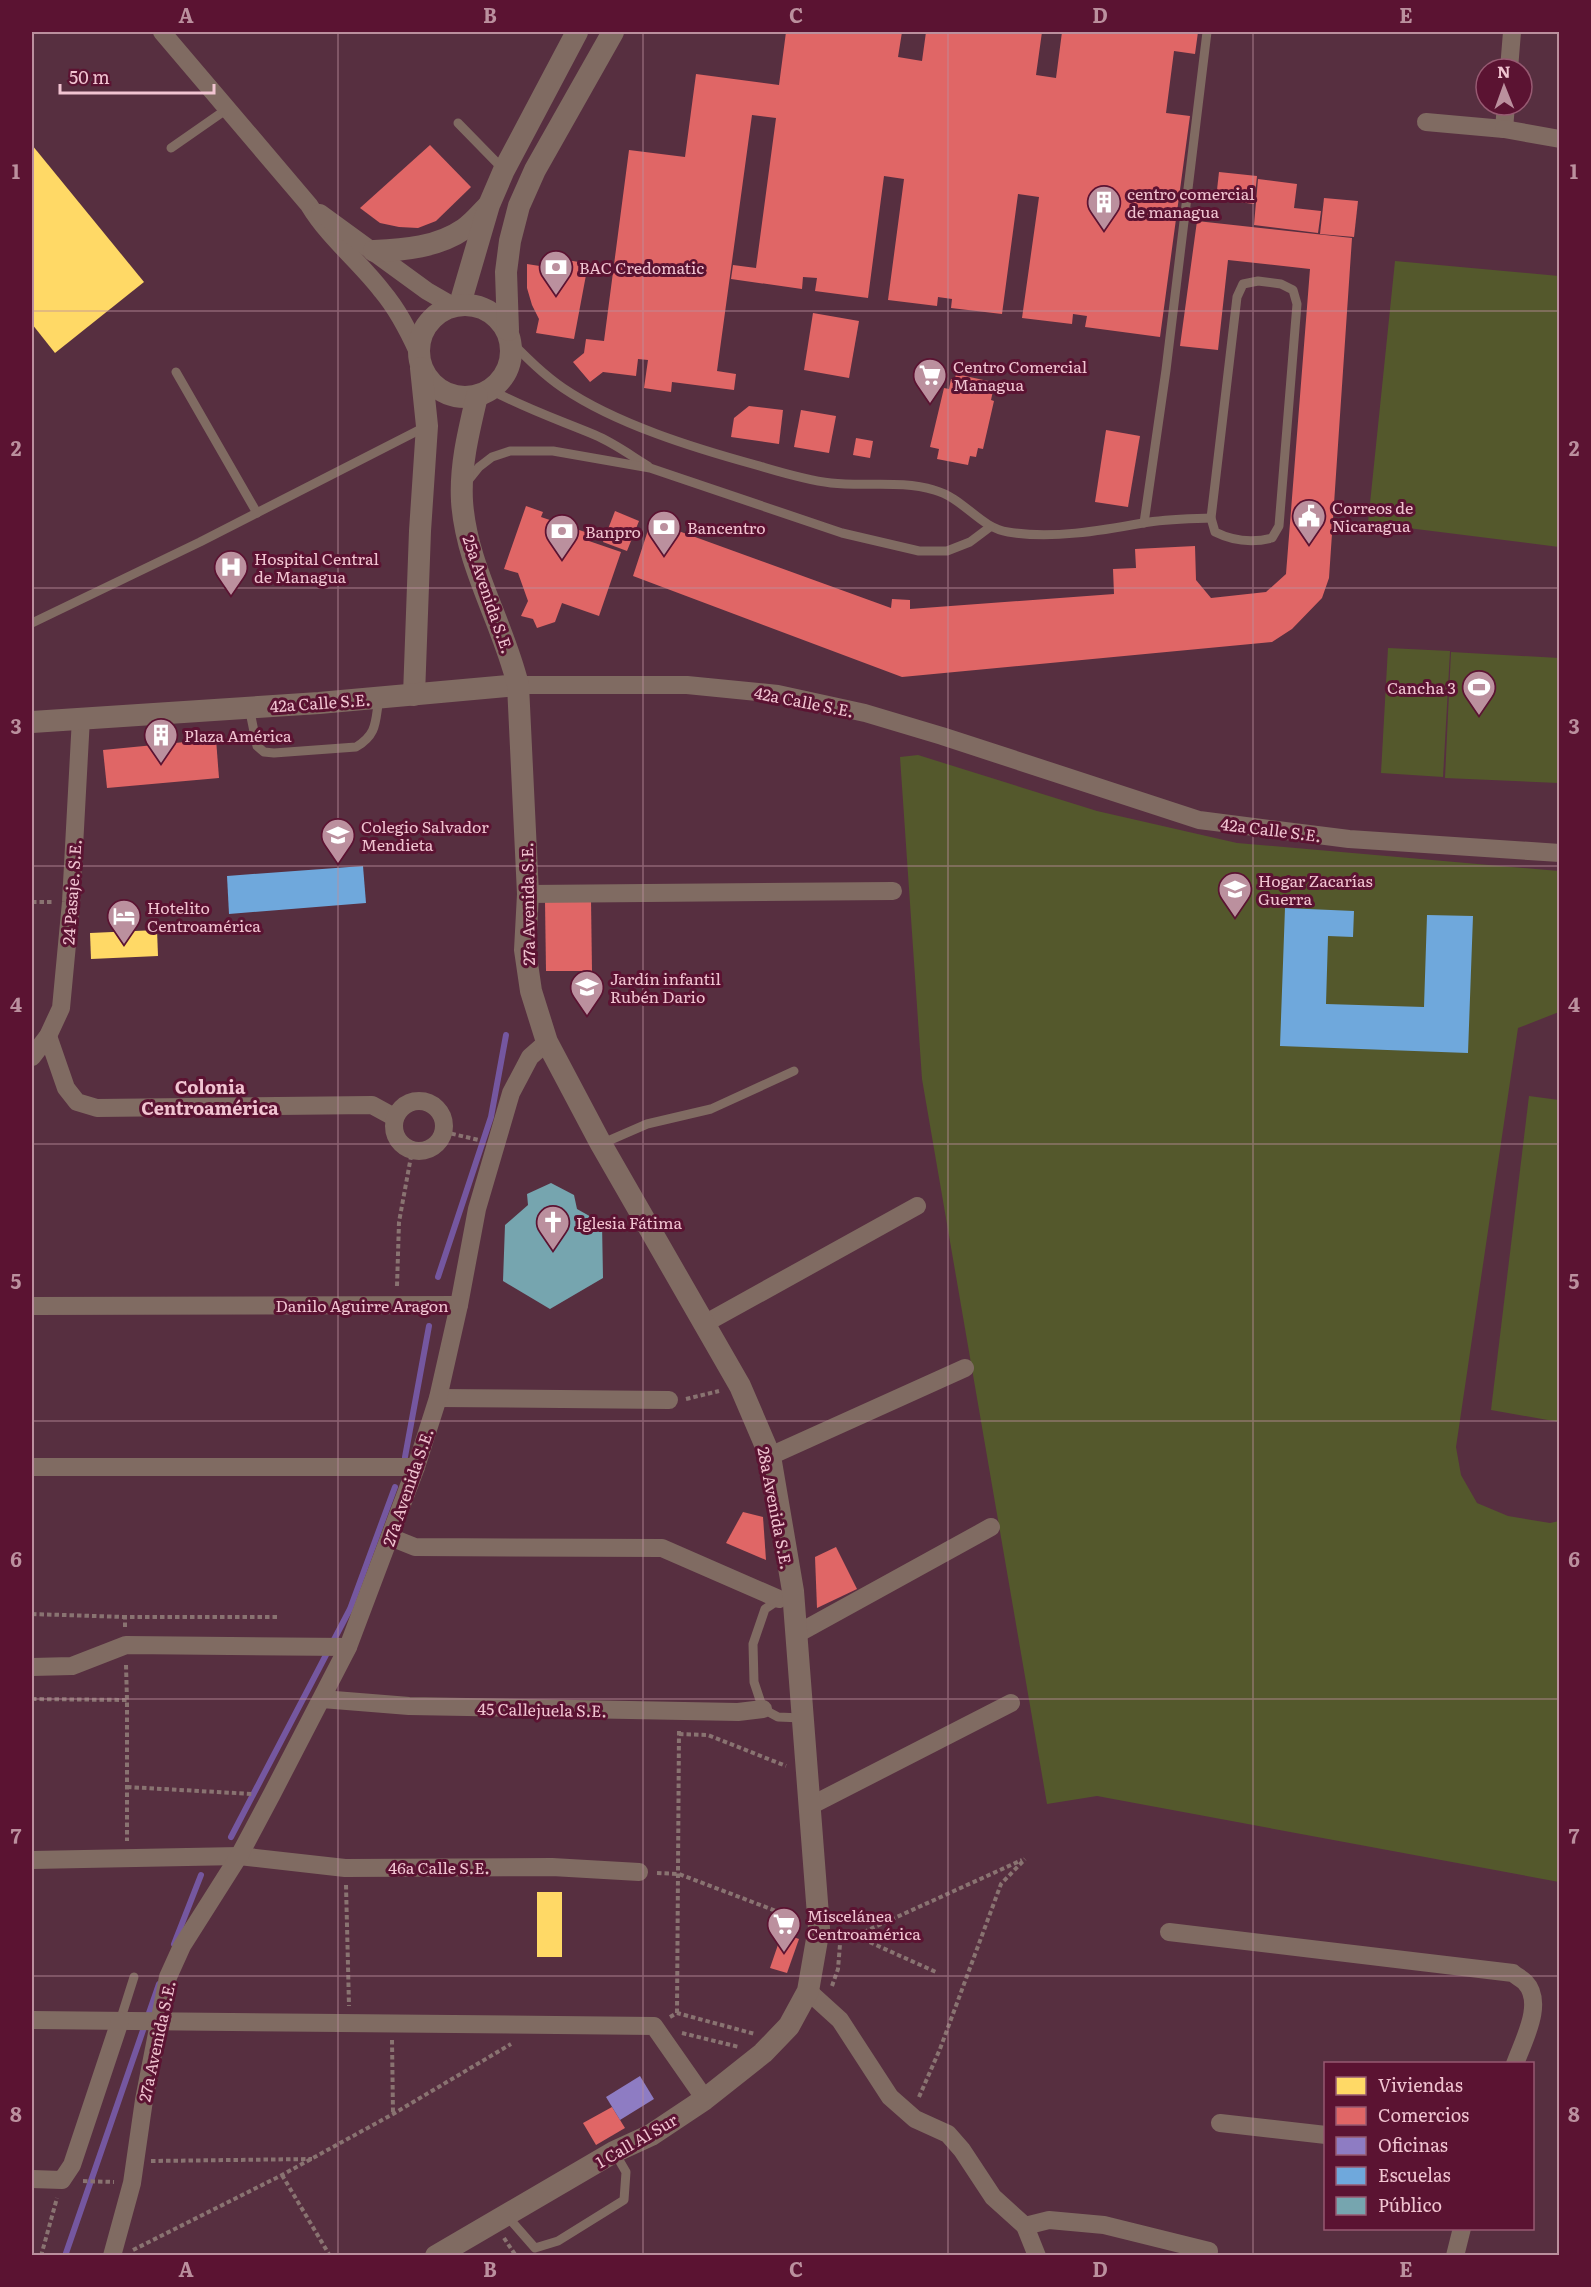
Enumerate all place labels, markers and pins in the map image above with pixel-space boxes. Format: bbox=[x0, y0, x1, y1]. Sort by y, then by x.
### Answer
place label: centro comercial de managua bbox=[1127, 181, 1255, 223]
building icon: centro comercial de managua bbox=[1086, 184, 1122, 231]
bank icon: BAC Credomatic bbox=[538, 249, 574, 296]
place label: BAC Credomatic bbox=[579, 255, 704, 279]
place label: Centro Comercial Managua bbox=[953, 354, 1087, 396]
supermarket icon: Centro Comercial Managua bbox=[912, 357, 948, 404]
place label: Correos de Nicaragua bbox=[1332, 495, 1413, 537]
public building icon: Correos de Nicaragua bbox=[1291, 498, 1327, 545]
bank icon: Bancentro bbox=[646, 509, 682, 556]
bank icon: Banpro bbox=[544, 513, 580, 560]
place label: Bancentro bbox=[687, 515, 766, 539]
place label: Banpro bbox=[585, 519, 641, 543]
place label: Hospital Central de Managua bbox=[254, 546, 379, 588]
hospital icon: Hospital Central de Managua bbox=[213, 549, 249, 596]
sports icon: Cancha 3 bbox=[1461, 669, 1497, 716]
place label: Cancha 3 bbox=[1387, 675, 1456, 699]
building icon: Plaza América bbox=[143, 717, 179, 764]
place label: Plaza América bbox=[184, 723, 292, 747]
place label: Colegio Salvador Mendieta bbox=[361, 814, 489, 856]
school or university icon: Colegio Salvador Mendieta bbox=[320, 817, 356, 864]
place label: Hogar Zacarías Guerra bbox=[1258, 868, 1373, 910]
school or university icon: Hogar Zacarías Guerra bbox=[1217, 871, 1253, 918]
place label: Hotelito Centroamérica bbox=[147, 895, 261, 937]
hotel icon: Hotelito Centroamérica bbox=[106, 898, 142, 945]
place label: Jardín infantil Rubén Dario bbox=[610, 966, 721, 1008]
school or university icon: Jardín infantil Rubén Dario bbox=[569, 969, 605, 1016]
church icon: Iglesia Fátima bbox=[535, 1204, 571, 1251]
place label: Iglesia Fátima bbox=[576, 1210, 683, 1234]
place label: Miscelánea Centroamérica bbox=[807, 1903, 921, 1945]
supermarket icon: Miscelánea Centroamérica bbox=[766, 1906, 802, 1953]

